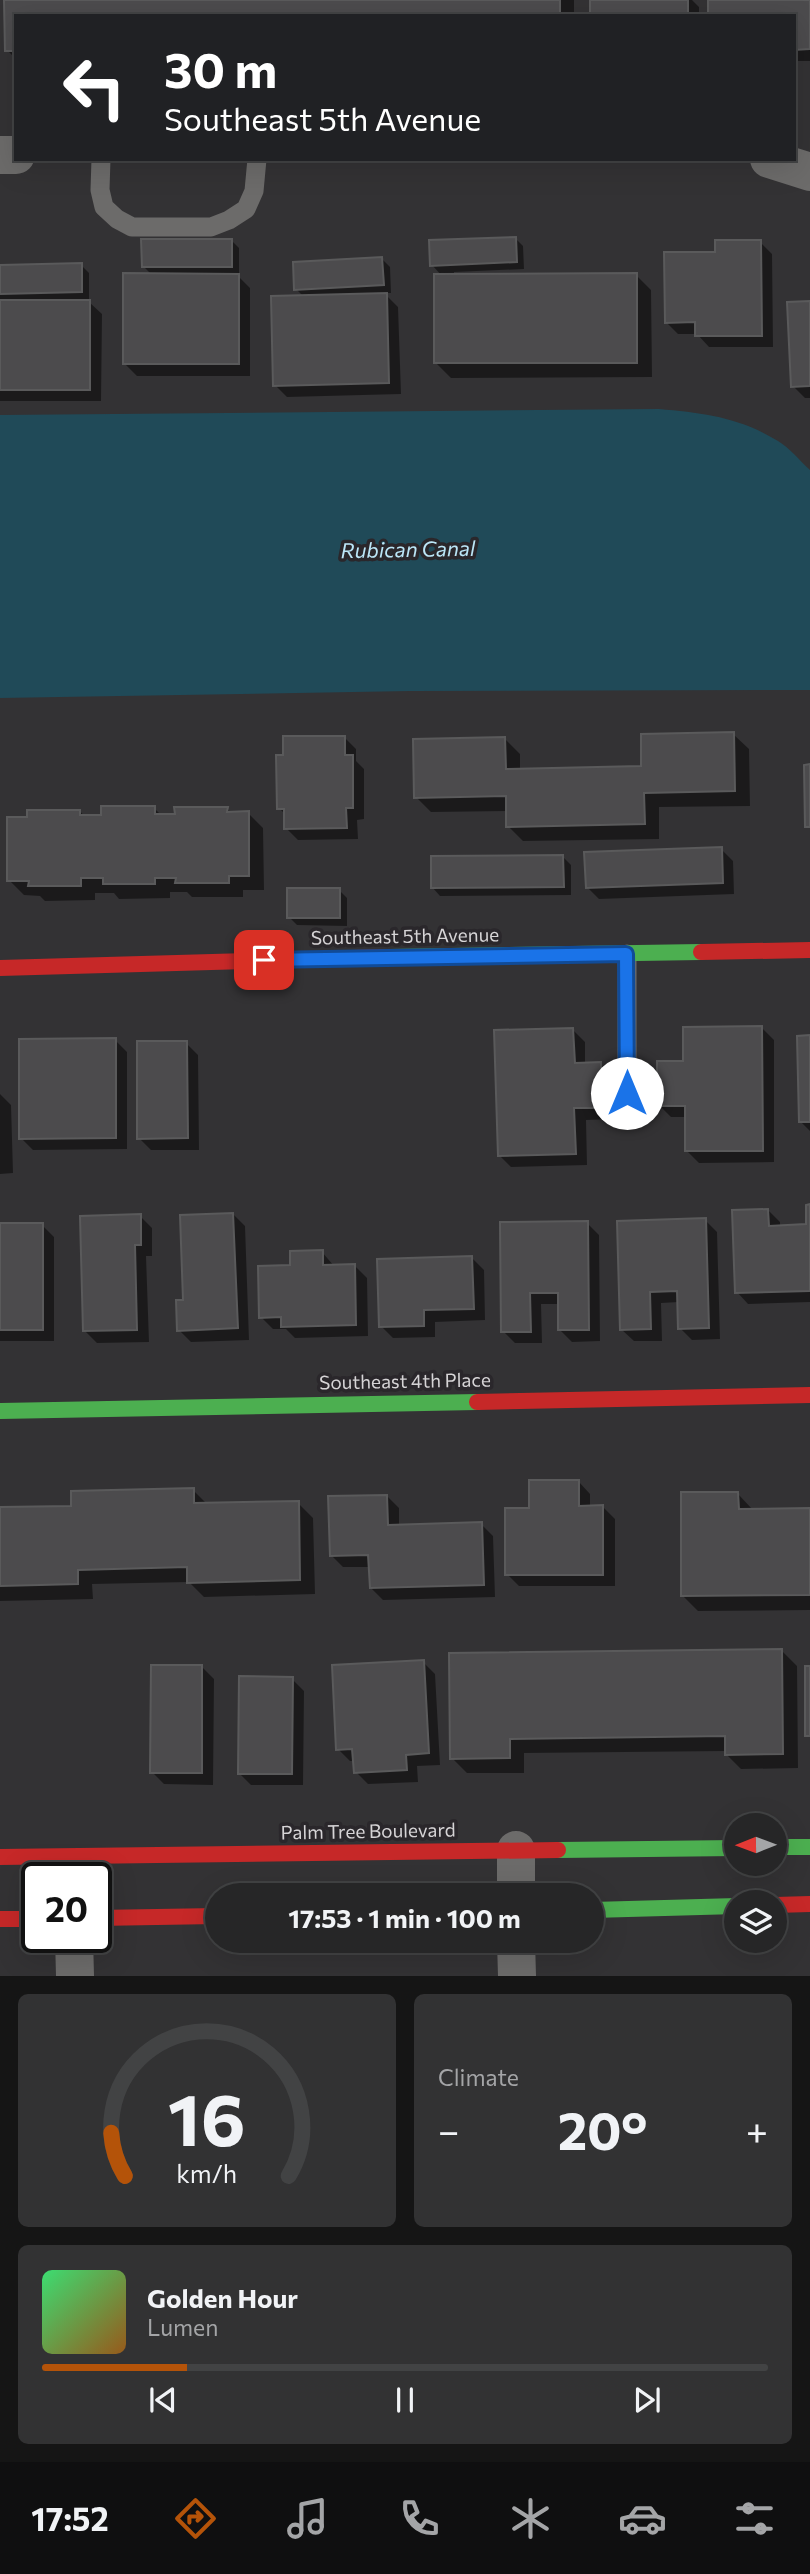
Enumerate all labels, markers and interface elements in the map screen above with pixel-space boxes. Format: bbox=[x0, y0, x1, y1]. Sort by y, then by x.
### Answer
text: 30 m bbox=[164, 38, 277, 98]
icon: left bbox=[49, 42, 140, 133]
text: Southeast 5th Avenue bbox=[164, 98, 481, 138]
water label: Rubican Canal bbox=[340, 535, 476, 562]
street label: Southeast 5th Avenue bbox=[311, 922, 499, 949]
pin bbox=[234, 930, 294, 990]
icon: arrive bbox=[245, 941, 283, 979]
position arrow bbox=[590, 1056, 664, 1130]
street label: Southeast 4th Place bbox=[319, 1368, 491, 1393]
north arrow bbox=[724, 1813, 788, 1876]
map controls bbox=[724, 1813, 787, 1953]
street label: Palm Tree Boulevard bbox=[280, 1817, 456, 1844]
speed limit sign: 20 bbox=[21, 1862, 112, 1953]
button: layers bbox=[724, 1890, 787, 1953]
text: 17:53 · 1 min · 100 m bbox=[288, 1902, 521, 1933]
text: Climate bbox=[438, 2063, 519, 2091]
text: 16 bbox=[168, 2073, 246, 2162]
text: 20° bbox=[558, 2097, 648, 2161]
text: − bbox=[438, 2106, 460, 2153]
text: + bbox=[746, 2106, 768, 2153]
text: km/h bbox=[177, 2158, 237, 2188]
text: Golden Hour bbox=[147, 2282, 298, 2313]
text: Lumen bbox=[147, 2313, 218, 2341]
icon: previous bbox=[144, 2381, 182, 2419]
icon: pause bbox=[386, 2381, 424, 2419]
icon: next bbox=[628, 2381, 666, 2419]
icon: directions bbox=[171, 2494, 220, 2543]
icon: music bbox=[283, 2494, 332, 2543]
icon: phone bbox=[395, 2494, 444, 2543]
icon: climate bbox=[506, 2494, 555, 2543]
icon: car bbox=[618, 2494, 667, 2543]
icon: filters bbox=[730, 2494, 779, 2543]
text: 17:52 bbox=[31, 2498, 109, 2538]

